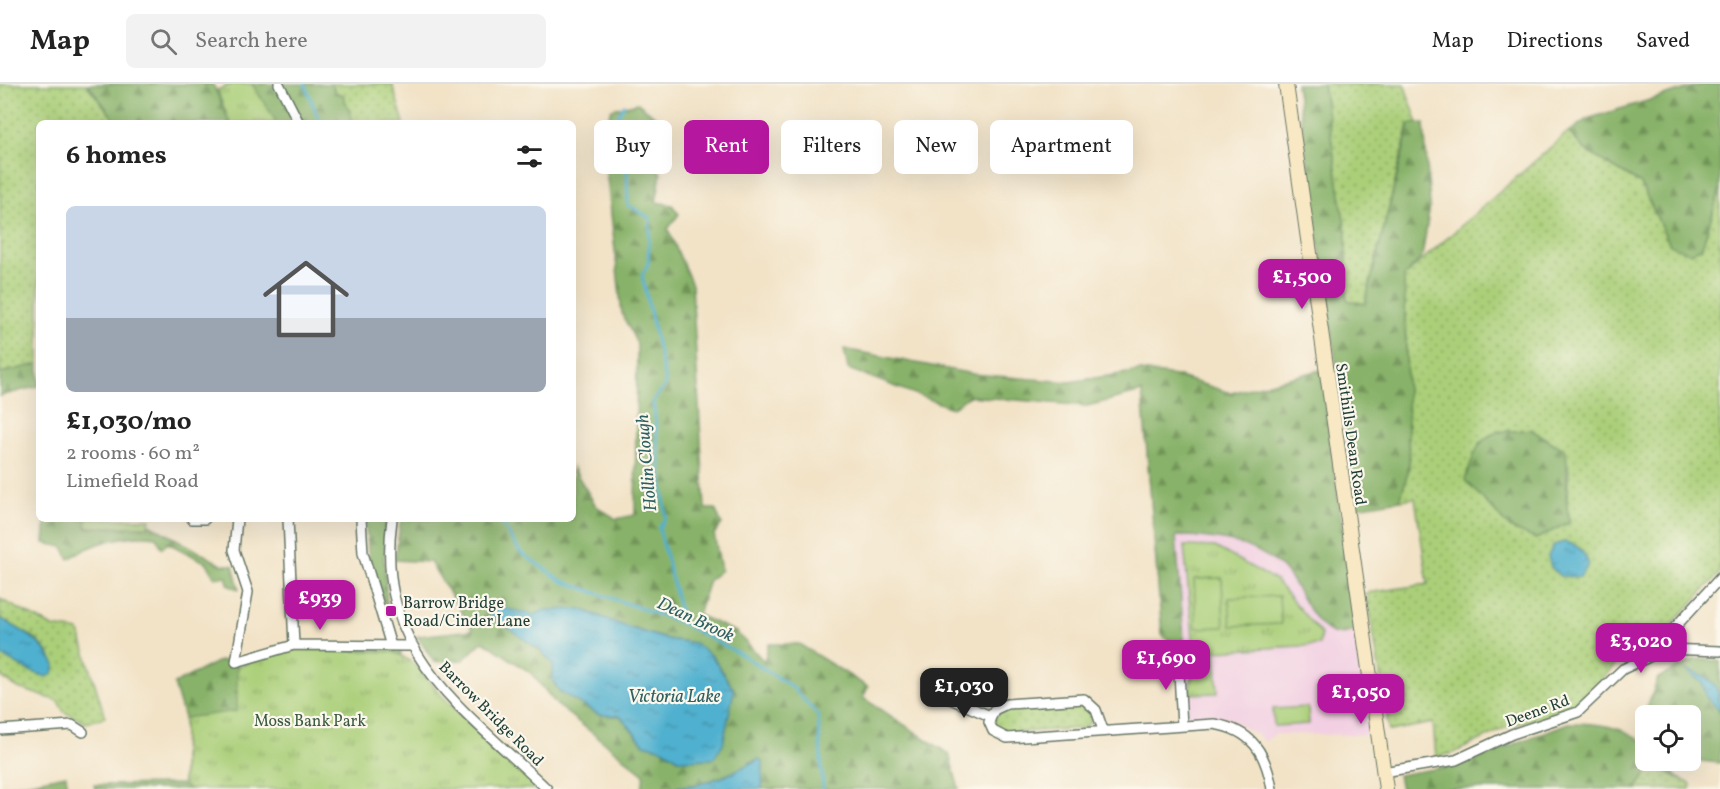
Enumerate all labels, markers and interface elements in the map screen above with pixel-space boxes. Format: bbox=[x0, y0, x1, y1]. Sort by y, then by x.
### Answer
search box bbox=[126, 14, 546, 68]
text: Map bbox=[30, 22, 90, 61]
icon: search bbox=[147, 25, 180, 58]
text: Search here bbox=[195, 26, 308, 57]
text: Map bbox=[1432, 27, 1474, 56]
text: Directions bbox=[1507, 27, 1603, 56]
text: Saved bbox=[1636, 27, 1690, 56]
chip: Buy bbox=[594, 120, 672, 174]
chip: Rent bbox=[684, 120, 769, 174]
chip: Filters bbox=[781, 120, 882, 174]
chip: New bbox=[894, 120, 978, 174]
chip: Apartment bbox=[990, 120, 1133, 174]
text: 6 homes bbox=[66, 138, 167, 174]
icon: filters bbox=[513, 140, 546, 173]
icon: home bbox=[252, 245, 360, 353]
pin: £1,500 bbox=[1253, 259, 1351, 310]
text: £1,500 bbox=[1272, 264, 1332, 292]
street label: Smithills Dean Road bbox=[1329, 362, 1371, 507]
text: £1,030/mo bbox=[66, 404, 192, 440]
water label: Hollin Clough bbox=[631, 413, 664, 513]
text: 2 rooms · 60 m² bbox=[66, 440, 200, 468]
text: Limefield Road bbox=[66, 468, 199, 496]
pin: £939 bbox=[284, 580, 356, 631]
text: £939 bbox=[298, 585, 342, 613]
water label: Dean Brook bbox=[653, 592, 738, 649]
place label: Barrow Bridge Road/Cinder Lane bbox=[403, 593, 530, 633]
marker: Barrow Bridge Road/Cinder Lane bbox=[384, 604, 398, 618]
pin: £3,020 bbox=[1592, 623, 1690, 674]
text: £3,020 bbox=[1610, 628, 1672, 656]
pin: £1,690 bbox=[1117, 640, 1215, 691]
text: £1,690 bbox=[1136, 645, 1196, 673]
street label: Barrow Bridge Road bbox=[433, 657, 548, 772]
pin: £1,030 bbox=[915, 668, 1013, 719]
text: £1,030 bbox=[934, 673, 994, 701]
pin: £1,050 bbox=[1312, 674, 1410, 725]
text: £1,050 bbox=[1331, 679, 1391, 707]
water label: Victoria Lake bbox=[628, 685, 721, 710]
street label: Deene Rd bbox=[1503, 690, 1573, 734]
map controls bbox=[1635, 705, 1701, 771]
button: locate bbox=[1635, 705, 1701, 771]
park label: Moss Bank Park bbox=[254, 711, 366, 733]

